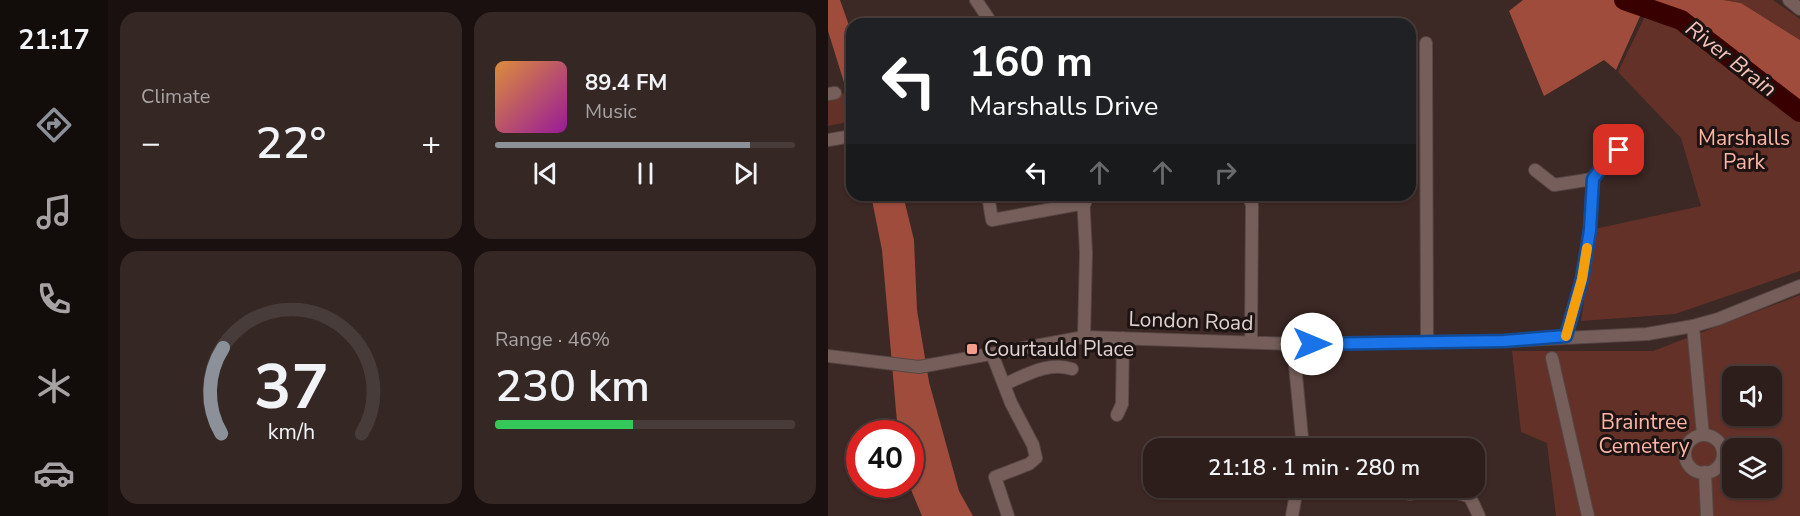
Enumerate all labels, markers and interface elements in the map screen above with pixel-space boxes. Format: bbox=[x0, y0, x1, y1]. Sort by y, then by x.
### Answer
water label: River Brain bbox=[1679, 14, 1783, 104]
text: 21:17 bbox=[18, 22, 90, 59]
text: 160 m bbox=[969, 34, 1093, 91]
icon: left bbox=[870, 42, 948, 120]
text: 89.4 FM bbox=[585, 68, 667, 98]
text: Climate bbox=[141, 83, 210, 110]
text: Marshalls Drive bbox=[969, 88, 1158, 125]
text: Music bbox=[585, 98, 637, 125]
icon: directions bbox=[33, 104, 75, 146]
text: 22° bbox=[256, 113, 326, 174]
text: − bbox=[141, 121, 161, 166]
text: + bbox=[421, 121, 441, 166]
pin bbox=[1593, 124, 1644, 175]
park label: Marshalls Park bbox=[1698, 124, 1790, 176]
icon: arrive bbox=[1602, 133, 1635, 166]
icon: left bbox=[1020, 156, 1053, 189]
icon: ahead bbox=[1083, 156, 1116, 189]
icon: ahead bbox=[1146, 156, 1179, 189]
icon: right bbox=[1209, 156, 1242, 189]
icon: previous bbox=[529, 157, 562, 190]
icon: pause bbox=[629, 157, 662, 190]
icon: next bbox=[729, 157, 762, 190]
icon: music bbox=[33, 191, 75, 233]
icon: phone bbox=[33, 278, 75, 320]
street label: London Road bbox=[1128, 305, 1254, 337]
position arrow bbox=[1280, 312, 1344, 376]
text: Range · 46% bbox=[495, 326, 610, 353]
place label: Courtauld Place bbox=[984, 335, 1134, 363]
marker: Courtauld Place bbox=[965, 342, 979, 356]
text: 37 bbox=[254, 345, 328, 430]
text: 230 km bbox=[495, 356, 650, 417]
icon: climate bbox=[33, 365, 75, 407]
map controls bbox=[1722, 366, 1782, 498]
button: sound bbox=[1722, 366, 1782, 426]
park label: Braintree Cemetery bbox=[1598, 408, 1690, 460]
text: km/h bbox=[267, 418, 315, 448]
speed limit sign: 40 bbox=[846, 420, 924, 498]
button: layers bbox=[1722, 438, 1782, 498]
icon: car bbox=[33, 452, 75, 494]
text: 21:18 · 1 min · 280 m bbox=[1208, 453, 1420, 483]

